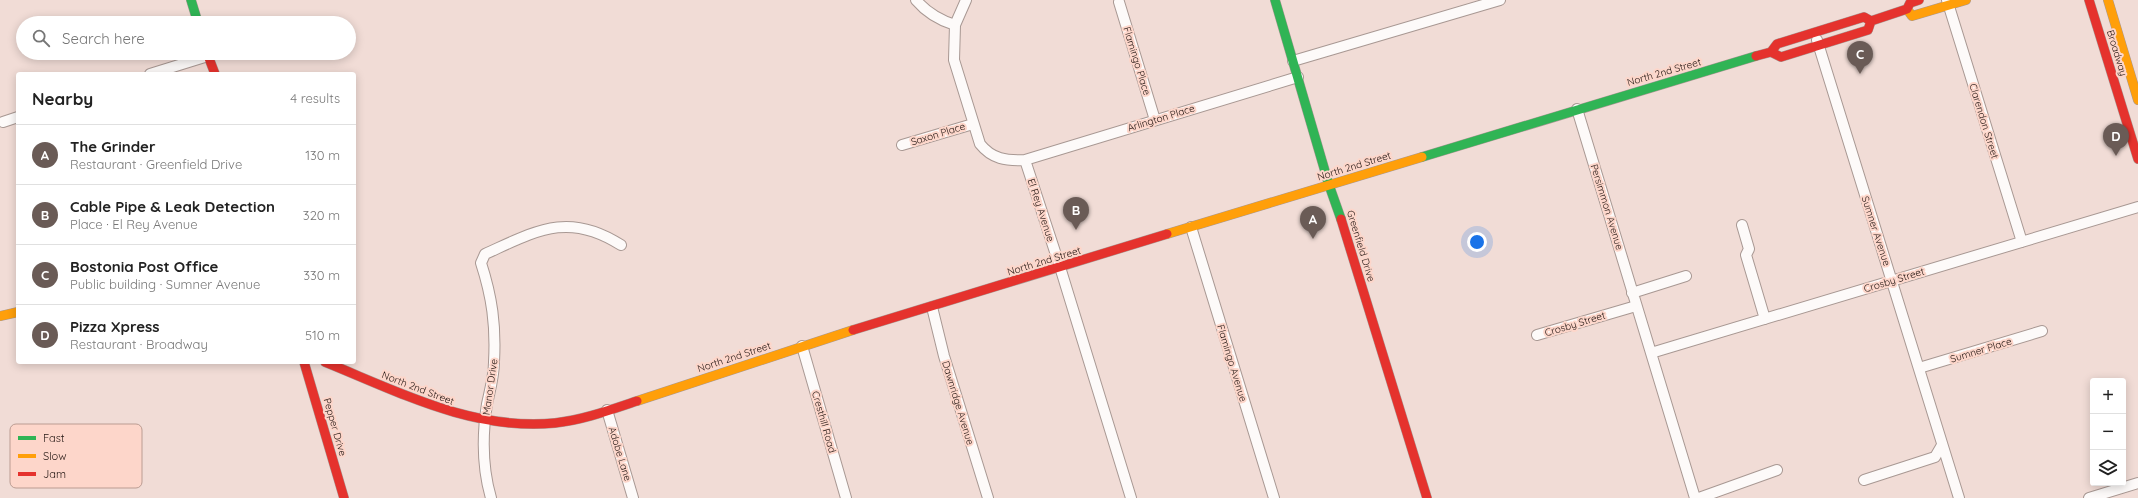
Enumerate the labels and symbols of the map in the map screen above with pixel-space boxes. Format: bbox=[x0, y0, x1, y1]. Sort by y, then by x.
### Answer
street label: Flamingo Place bbox=[1120, 25, 1154, 97]
street label: Broadway bbox=[2104, 28, 2130, 78]
pin: C bbox=[1847, 41, 1873, 74]
street label: North 2nd Street bbox=[1625, 55, 1703, 89]
street label: Clarendon Street bbox=[1966, 82, 2002, 161]
street label: Arlington Place bbox=[1126, 101, 1197, 134]
street label: Saxon Place bbox=[909, 119, 967, 148]
pin: D bbox=[2103, 123, 2129, 156]
street label: North 2nd Street bbox=[1316, 148, 1393, 183]
street label: Persimmon Avenue bbox=[1588, 162, 1626, 252]
street label: El Rey Avenue bbox=[1025, 177, 1057, 244]
street label: Sumner Avenue bbox=[1859, 194, 1894, 268]
pin: B bbox=[1063, 197, 1089, 230]
pin: A bbox=[1300, 206, 1326, 239]
street label: Greenfield Drive bbox=[1344, 209, 1378, 284]
your location bbox=[1467, 232, 1487, 252]
street label: North 2nd Street bbox=[1006, 243, 1083, 278]
street label: Crosby Street bbox=[1862, 264, 1926, 295]
street label: Crosby Street bbox=[1543, 308, 1607, 339]
street label: Flamingo Avenue bbox=[1214, 323, 1250, 404]
street label: Sumner Place bbox=[1949, 334, 2014, 366]
street label: North 2nd Street bbox=[696, 339, 773, 375]
street label: Manor Drive bbox=[480, 358, 500, 416]
street label: Dawnridge Avenue bbox=[939, 359, 977, 447]
street label: North 2nd Street bbox=[380, 368, 457, 408]
street label: Cresthill Road bbox=[809, 390, 839, 454]
street label: Pepper Drive bbox=[320, 396, 350, 458]
legend bbox=[10, 424, 142, 488]
street label: Adobe Lane bbox=[606, 425, 634, 483]
text: Fast bbox=[43, 431, 65, 445]
text: Slow bbox=[43, 449, 67, 463]
text: Jam bbox=[43, 467, 66, 481]

